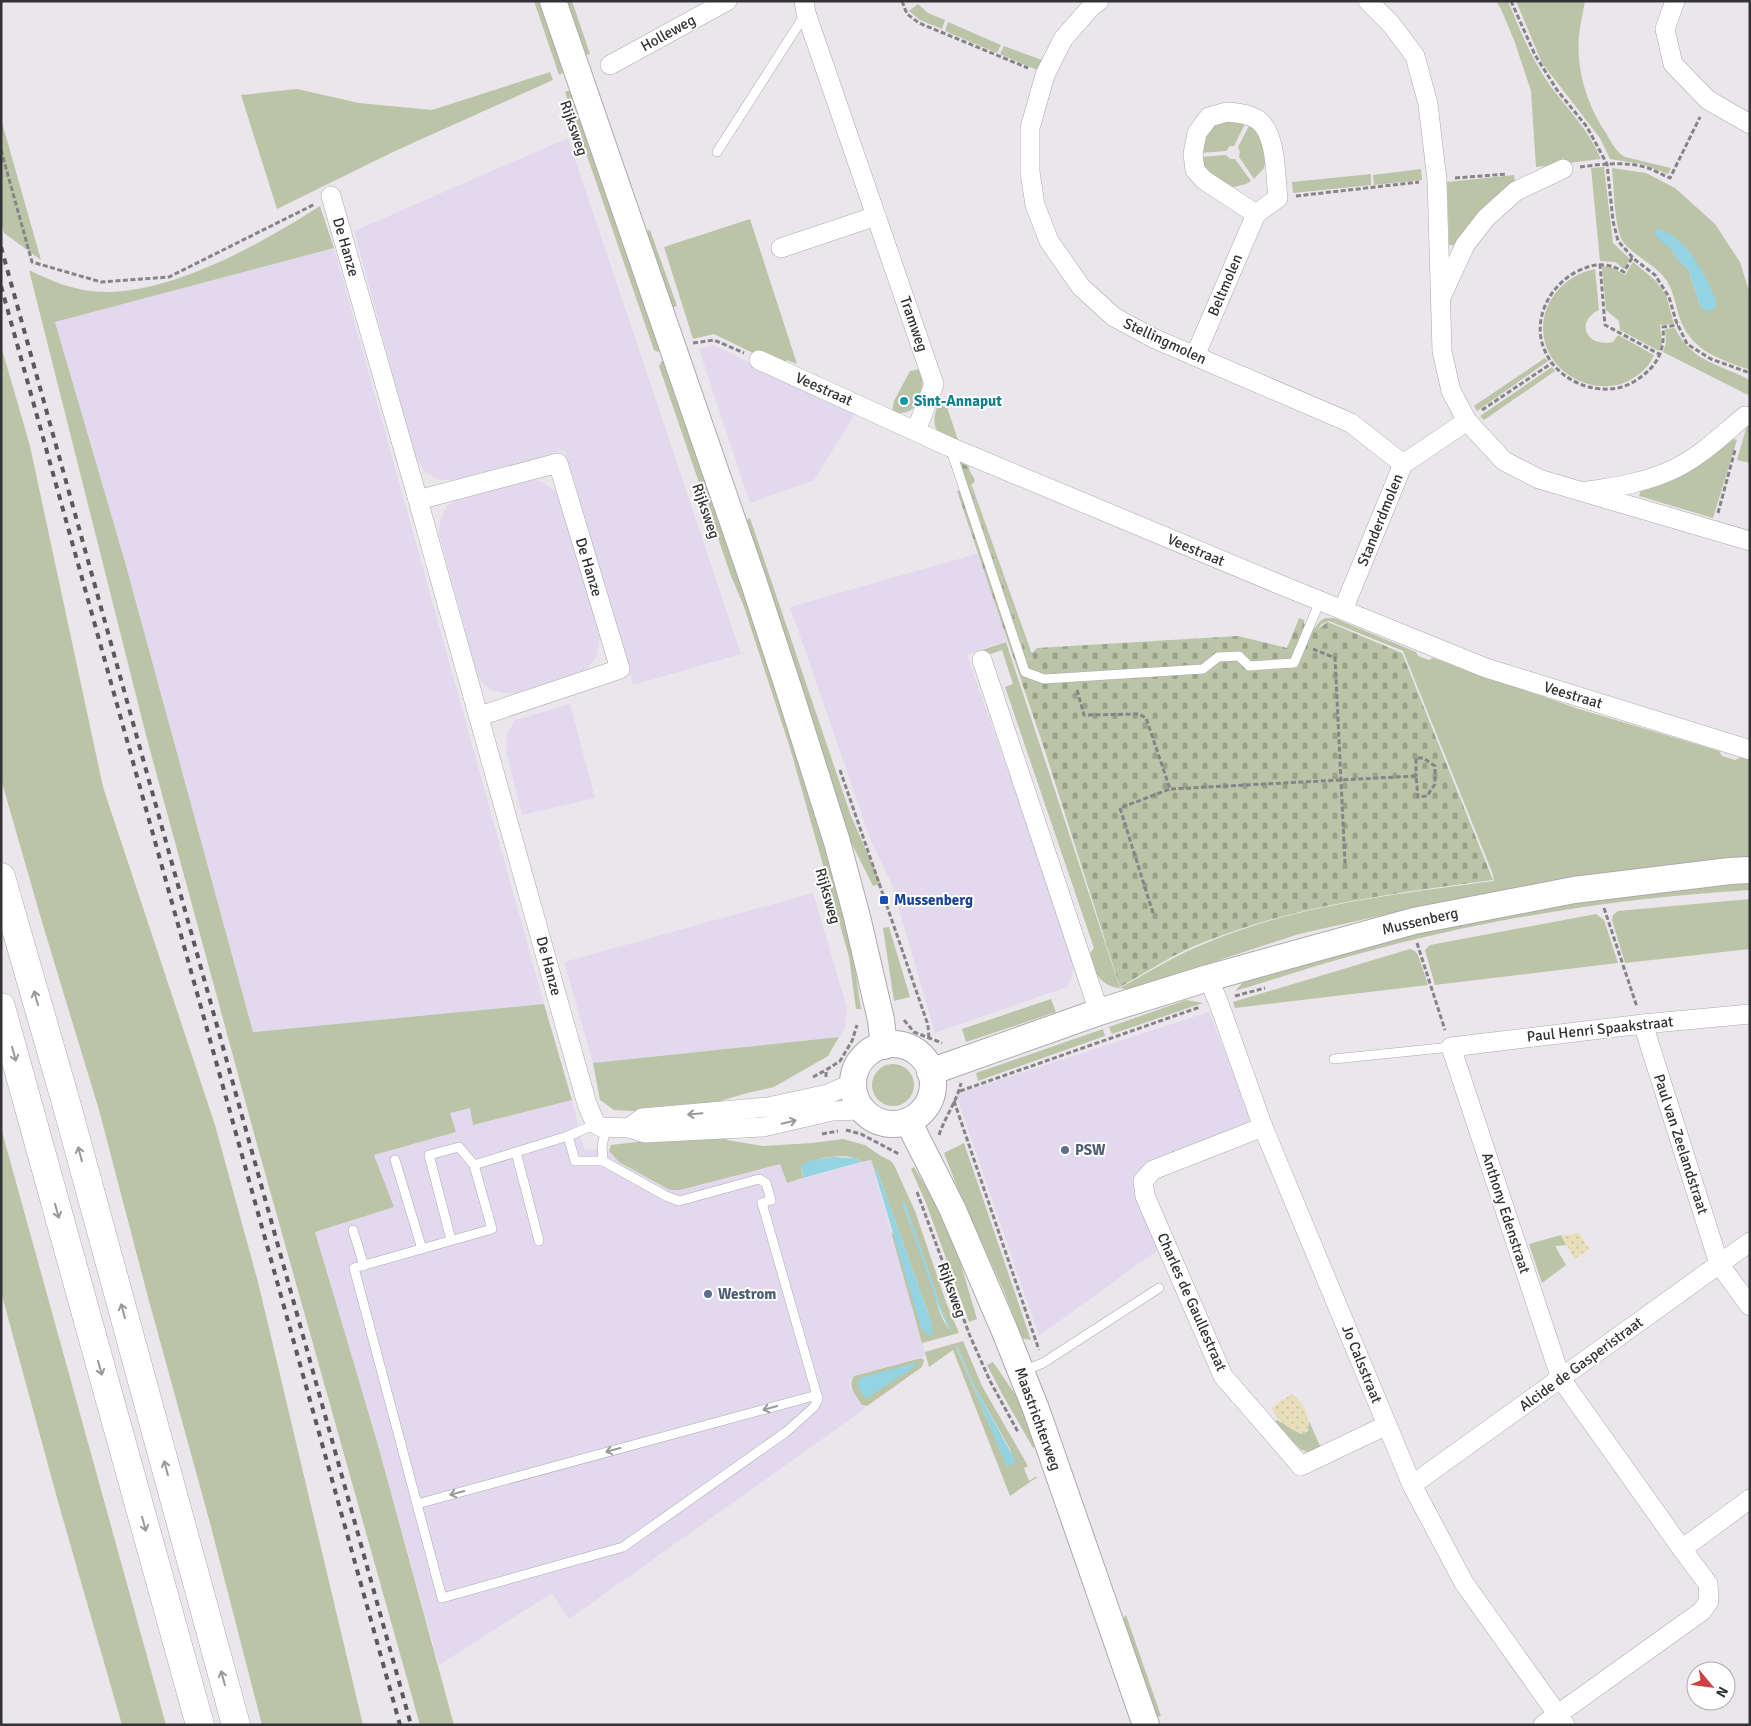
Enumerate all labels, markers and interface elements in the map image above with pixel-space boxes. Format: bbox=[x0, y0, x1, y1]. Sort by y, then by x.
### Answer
street label: Holleweg bbox=[637, 11, 699, 55]
street label: Rijksweg bbox=[556, 98, 592, 158]
street label: De Hanze bbox=[329, 215, 363, 279]
street label: Beltmolen bbox=[1204, 251, 1246, 319]
street label: Tramweg bbox=[896, 294, 932, 354]
street label: Stellingmolen bbox=[1121, 314, 1209, 368]
street label: Veestraat bbox=[793, 368, 855, 410]
place label: Sint-Annaput bbox=[914, 392, 1002, 410]
marker: Sint-Annaput bbox=[898, 395, 910, 407]
street label: Standerdmolen bbox=[1353, 471, 1407, 569]
street label: Rijksweg bbox=[688, 481, 724, 541]
street label: Veestraat bbox=[1165, 530, 1227, 570]
street label: De Hanze bbox=[572, 535, 606, 599]
street label: Veestraat bbox=[1541, 678, 1605, 712]
street label: Rijksweg bbox=[811, 866, 845, 926]
place label: Mussenberg bbox=[894, 891, 973, 909]
marker: Mussenberg bbox=[878, 894, 890, 906]
street label: Mussenberg bbox=[1380, 903, 1460, 939]
street label: De Hanze bbox=[532, 934, 566, 998]
one-way arrow bbox=[31, 990, 40, 1006]
street label: Paul Henri Spaakstraat bbox=[1526, 1012, 1674, 1046]
one-way arrow bbox=[10, 1046, 19, 1062]
street label: Paul van Zeelandstraat bbox=[1650, 1072, 1712, 1216]
one-way arrow bbox=[687, 1109, 703, 1118]
one-way arrow bbox=[781, 1116, 797, 1126]
place label: PSW bbox=[1075, 1141, 1106, 1159]
marker: PSW bbox=[1059, 1144, 1071, 1156]
one-way arrow bbox=[75, 1147, 84, 1163]
street label: Anthony Edenstraat bbox=[1478, 1150, 1534, 1276]
one-way arrow bbox=[52, 1203, 62, 1219]
street label: Charles de Gaullestraat bbox=[1153, 1230, 1231, 1374]
street label: Rijksweg bbox=[934, 1260, 970, 1320]
place label: Westrom bbox=[718, 1285, 776, 1303]
marker: Westrom bbox=[702, 1288, 714, 1300]
one-way arrow bbox=[118, 1303, 127, 1319]
street label: Alcide de Gasperistraat bbox=[1516, 1313, 1646, 1415]
street label: Jo Calsstraat bbox=[1338, 1322, 1386, 1406]
one-way arrow bbox=[96, 1359, 106, 1375]
street label: Maastrichterweg bbox=[1011, 1365, 1065, 1473]
one-way arrow bbox=[763, 1404, 779, 1413]
one-way arrow bbox=[606, 1446, 622, 1456]
one-way arrow bbox=[161, 1460, 171, 1476]
one-way arrow bbox=[449, 1489, 465, 1498]
one-way arrow bbox=[140, 1516, 149, 1532]
north arrow bbox=[1686, 1661, 1736, 1711]
one-way arrow bbox=[218, 1670, 227, 1686]
text: N bbox=[1712, 1684, 1732, 1700]

